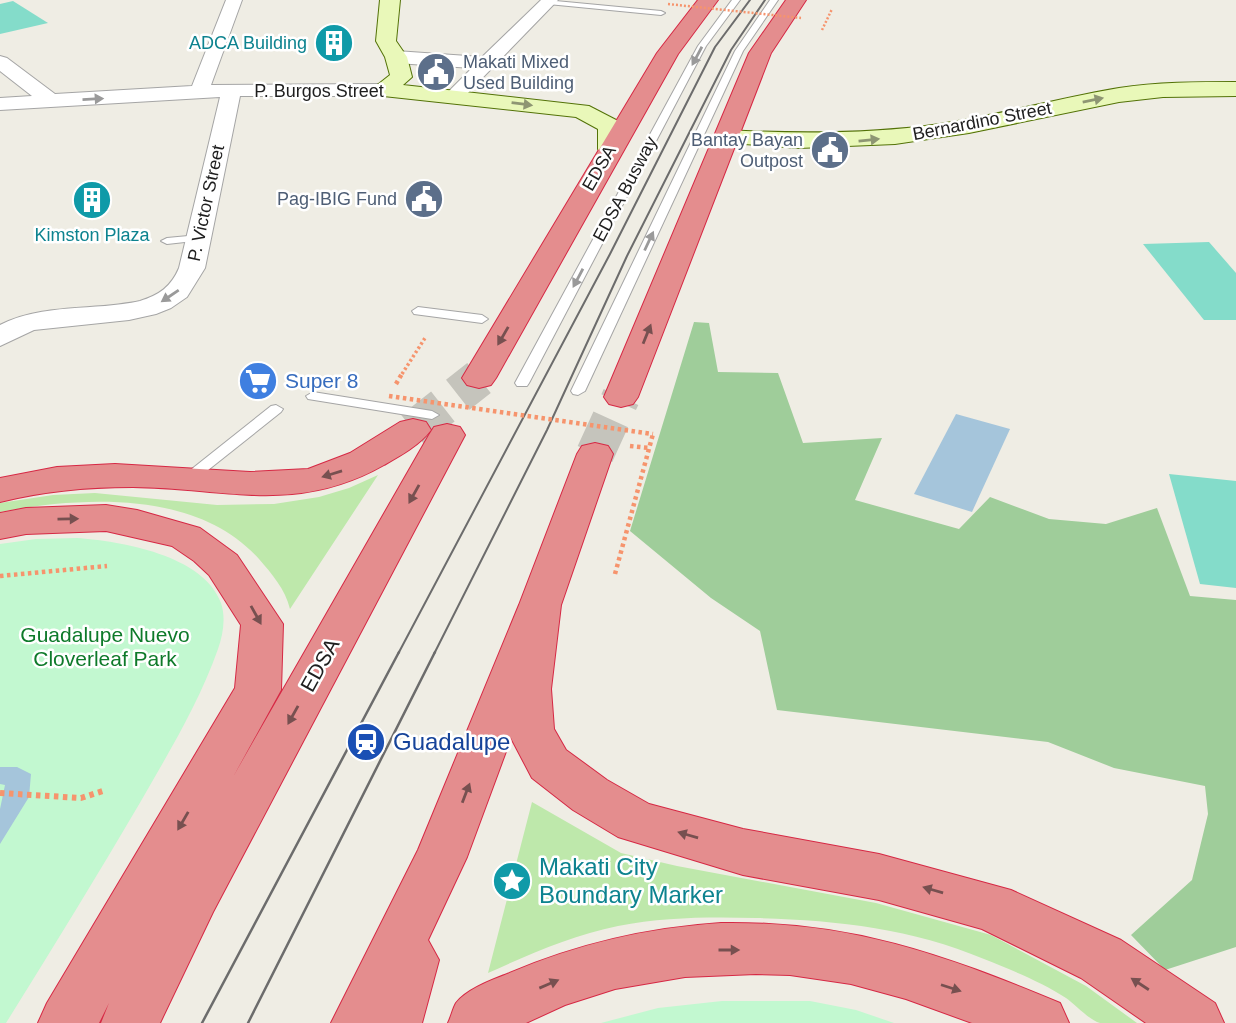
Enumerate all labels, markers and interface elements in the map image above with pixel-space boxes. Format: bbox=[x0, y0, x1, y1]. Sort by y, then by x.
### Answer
building icon: ADCA Building bbox=[313, 22, 355, 64]
place label: ADCA Building bbox=[189, 33, 307, 53]
one-way arrow bbox=[691, 46, 703, 65]
public building icon: Makati Mixed Used Building bbox=[415, 51, 457, 93]
place label: Makati Mixed Used Building bbox=[463, 52, 574, 93]
street label: P. Burgos Street bbox=[254, 81, 384, 101]
one-way arrow bbox=[82, 93, 104, 104]
one-way arrow bbox=[1082, 94, 1104, 105]
one-way arrow bbox=[511, 98, 533, 109]
street label: Bernardino Street bbox=[911, 98, 1053, 144]
public building icon: Bantay Bayan Outpost bbox=[809, 129, 851, 171]
place label: Bantay Bayan Outpost bbox=[691, 130, 803, 171]
street label: EDSA Busway bbox=[589, 133, 661, 245]
one-way arrow bbox=[858, 134, 880, 145]
street label: EDSA bbox=[578, 142, 620, 194]
street label: P. Victor Street bbox=[184, 143, 228, 263]
public building icon: Pag-IBIG Fund bbox=[403, 178, 445, 220]
building icon: Kimston Plaza bbox=[71, 179, 113, 221]
place label: Pag-IBIG Fund bbox=[277, 189, 397, 209]
place label: Kimston Plaza bbox=[34, 225, 151, 245]
one-way arrow bbox=[643, 231, 655, 251]
one-way arrow bbox=[572, 268, 584, 288]
one-way arrow bbox=[160, 290, 180, 303]
one-way arrow bbox=[641, 323, 652, 344]
one-way arrow bbox=[497, 326, 509, 345]
supermarket icon: Super 8 bbox=[237, 360, 279, 402]
place label: Super 8 bbox=[285, 369, 359, 392]
one-way arrow bbox=[321, 469, 342, 480]
one-way arrow bbox=[408, 485, 420, 504]
one-way arrow bbox=[57, 513, 79, 524]
one-way arrow bbox=[250, 605, 262, 625]
park label: Guadalupe Nuevo Cloverleaf Park bbox=[20, 623, 190, 670]
street label: EDSA bbox=[296, 634, 343, 695]
one-way arrow bbox=[287, 706, 299, 725]
station icon: Guadalupe bbox=[345, 721, 387, 763]
place label: Guadalupe bbox=[393, 728, 510, 755]
one-way arrow bbox=[460, 783, 471, 804]
one-way arrow bbox=[177, 811, 189, 830]
one-way arrow bbox=[677, 830, 698, 840]
place label: Makati City Boundary Marker bbox=[539, 853, 723, 908]
place icon: Makati City Boundary Marker bbox=[491, 860, 533, 902]
one-way arrow bbox=[922, 884, 944, 895]
one-way arrow bbox=[718, 944, 740, 956]
one-way arrow bbox=[1130, 977, 1149, 990]
one-way arrow bbox=[538, 979, 559, 990]
one-way arrow bbox=[941, 984, 962, 994]

